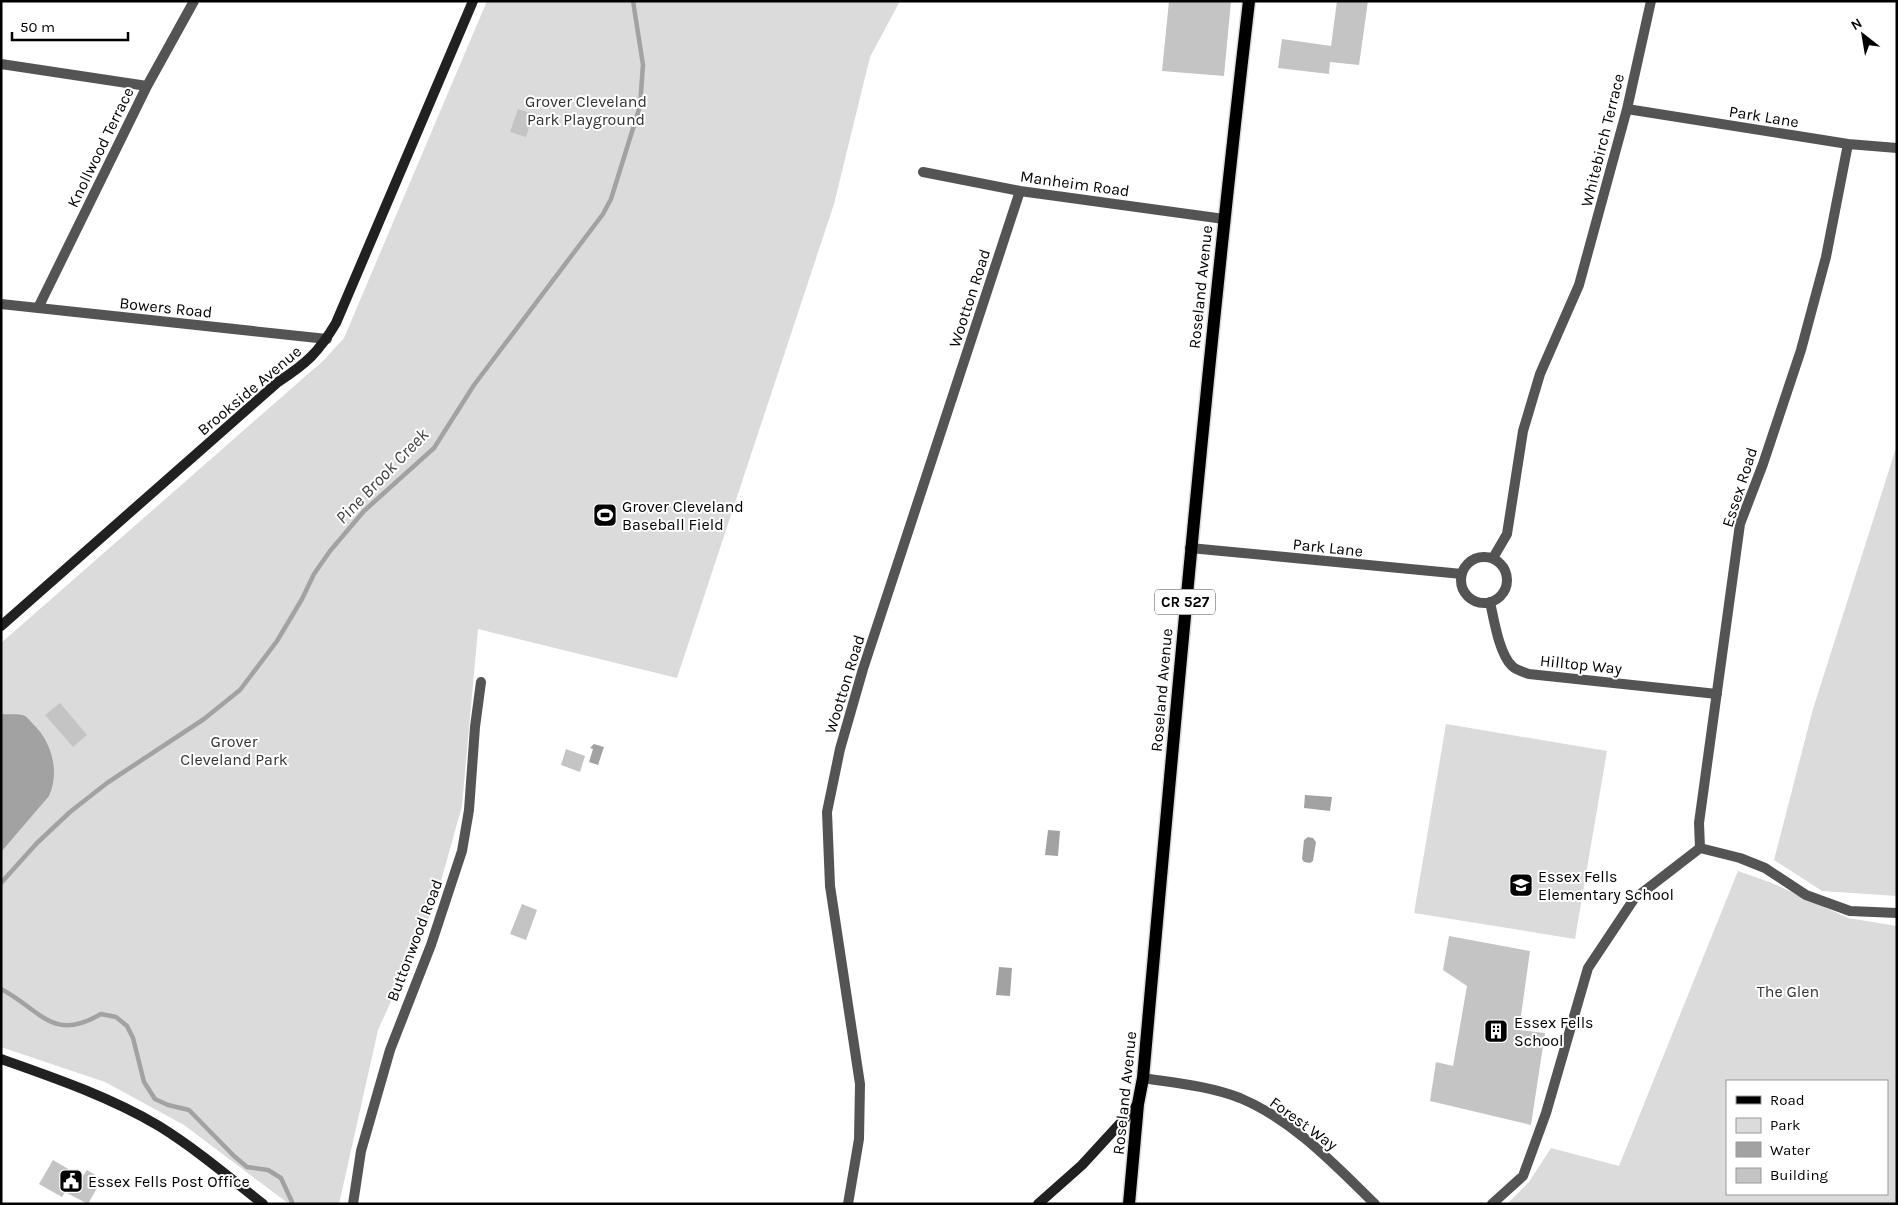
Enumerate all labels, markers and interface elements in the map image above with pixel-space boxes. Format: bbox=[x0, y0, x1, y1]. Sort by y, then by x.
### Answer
scale bar bbox=[12, 10, 129, 42]
north arrow bbox=[1838, 10, 1888, 60]
text: N bbox=[1848, 14, 1865, 34]
text: 50 m bbox=[20, 18, 55, 36]
street label: Whitebirch Terrace bbox=[1577, 72, 1628, 209]
street label: Knollwood Terrace bbox=[63, 84, 138, 210]
park label: Grover Cleveland Park Playground bbox=[525, 92, 647, 129]
street label: Park Lane bbox=[1728, 102, 1800, 131]
street label: Manheim Road bbox=[1019, 166, 1131, 201]
street label: Roseland Avenue bbox=[1185, 224, 1216, 350]
street label: Wootton Road bbox=[945, 247, 994, 350]
street label: Bowers Road bbox=[119, 293, 213, 322]
street label: Brookside Avenue bbox=[194, 341, 305, 439]
water label: Pine Brook Creek bbox=[331, 423, 434, 528]
street label: Essex Road bbox=[1718, 445, 1761, 529]
place label: Grover Cleveland Baseball Field bbox=[622, 497, 744, 534]
sports icon: Grover Cleveland Baseball Field bbox=[592, 502, 618, 528]
street label: Park Lane bbox=[1292, 534, 1364, 561]
road number: CR 527 bbox=[1155, 590, 1215, 614]
street label: Roseland Avenue bbox=[1147, 627, 1176, 753]
street label: Wootton Road bbox=[820, 632, 869, 736]
street label: Hilltop Way bbox=[1539, 651, 1623, 678]
park label: Grover Cleveland Park bbox=[180, 732, 288, 769]
place label: Essex Fells Elementary School bbox=[1538, 867, 1674, 904]
school or university icon: Essex Fells Elementary School bbox=[1508, 872, 1534, 898]
street label: Buttonwood Road bbox=[382, 876, 446, 1004]
park label: The Glen bbox=[1757, 982, 1819, 1001]
place label: Essex Fells School bbox=[1514, 1013, 1594, 1050]
building icon: Essex Fells School bbox=[1483, 1018, 1509, 1044]
street label: Roseland Avenue bbox=[1109, 1030, 1140, 1156]
legend bbox=[1726, 1080, 1888, 1195]
text: Road bbox=[1770, 1091, 1805, 1109]
street label: Forest Way bbox=[1266, 1093, 1342, 1155]
text: Park bbox=[1770, 1116, 1800, 1134]
text: Water bbox=[1770, 1141, 1811, 1159]
text: Building bbox=[1770, 1166, 1828, 1184]
public building icon: Essex Fells Post Office bbox=[58, 1168, 84, 1194]
place label: Essex Fells Post Office bbox=[88, 1172, 250, 1191]

